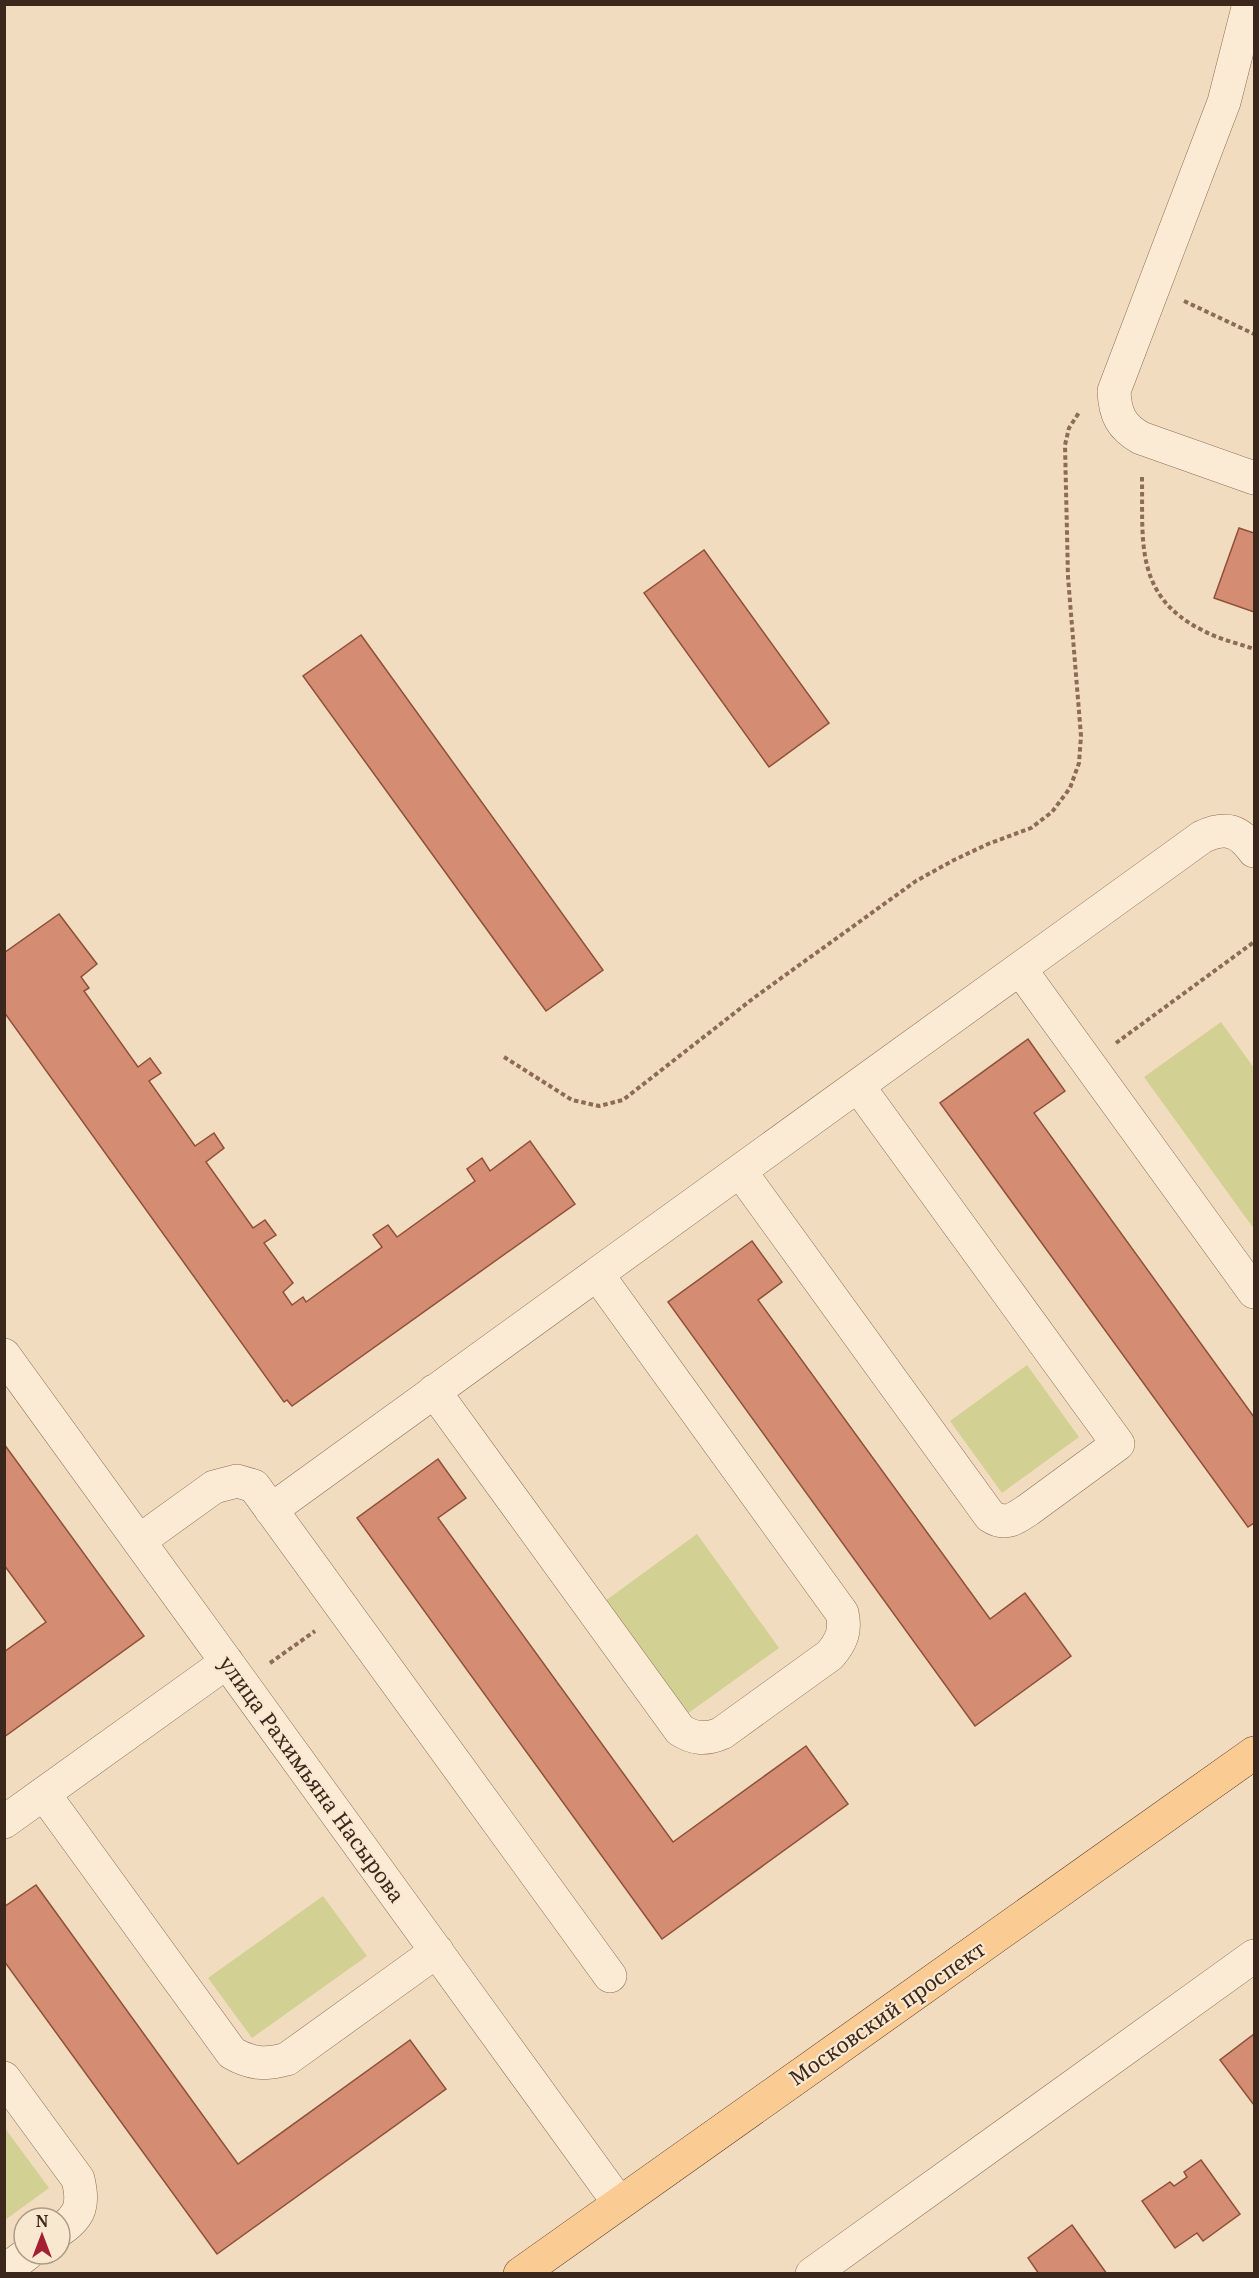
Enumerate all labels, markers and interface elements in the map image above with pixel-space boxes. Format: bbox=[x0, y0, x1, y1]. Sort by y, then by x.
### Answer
street label: улица Рахимьяна Насырова bbox=[213, 1650, 411, 1908]
street label: Московский проспект bbox=[783, 1935, 991, 2091]
north arrow bbox=[12, 2206, 72, 2266]
text: N bbox=[36, 2210, 49, 2232]

